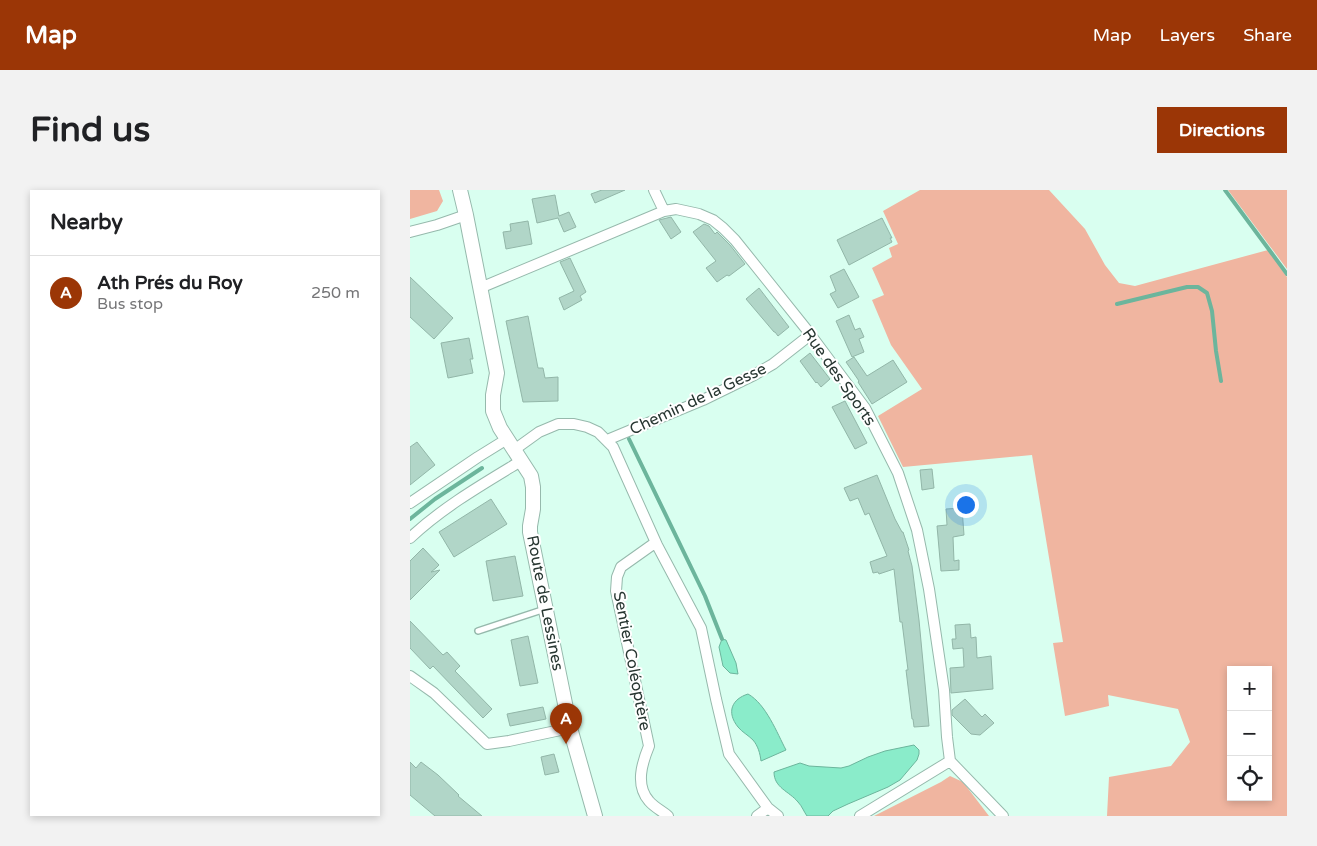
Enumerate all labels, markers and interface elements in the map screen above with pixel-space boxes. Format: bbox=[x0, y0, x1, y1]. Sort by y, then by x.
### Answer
text: Map bbox=[25, 21, 77, 50]
text: Map bbox=[1093, 24, 1132, 46]
text: Layers bbox=[1160, 24, 1215, 46]
text: Share bbox=[1243, 24, 1292, 46]
button: Directions bbox=[1157, 107, 1287, 153]
text: Find us bbox=[30, 109, 150, 151]
text: Nearby bbox=[50, 210, 123, 235]
text: Ath Prés du Roy bbox=[97, 272, 243, 294]
text: A bbox=[60, 283, 72, 303]
text: 250 m bbox=[311, 283, 360, 303]
text: Bus stop bbox=[97, 294, 163, 314]
street label: Rue des Sports bbox=[798, 324, 880, 430]
street label: Chemin de la Gesse bbox=[626, 359, 770, 439]
your location bbox=[953, 492, 979, 518]
street label: Route de Lessines bbox=[522, 534, 568, 672]
street label: Sentier Coléoptère bbox=[609, 590, 655, 732]
map controls bbox=[1227, 666, 1272, 801]
button: + bbox=[1227, 666, 1272, 711]
pin: A bbox=[550, 703, 582, 744]
button: − bbox=[1227, 711, 1272, 756]
button: locate bbox=[1227, 756, 1272, 801]

